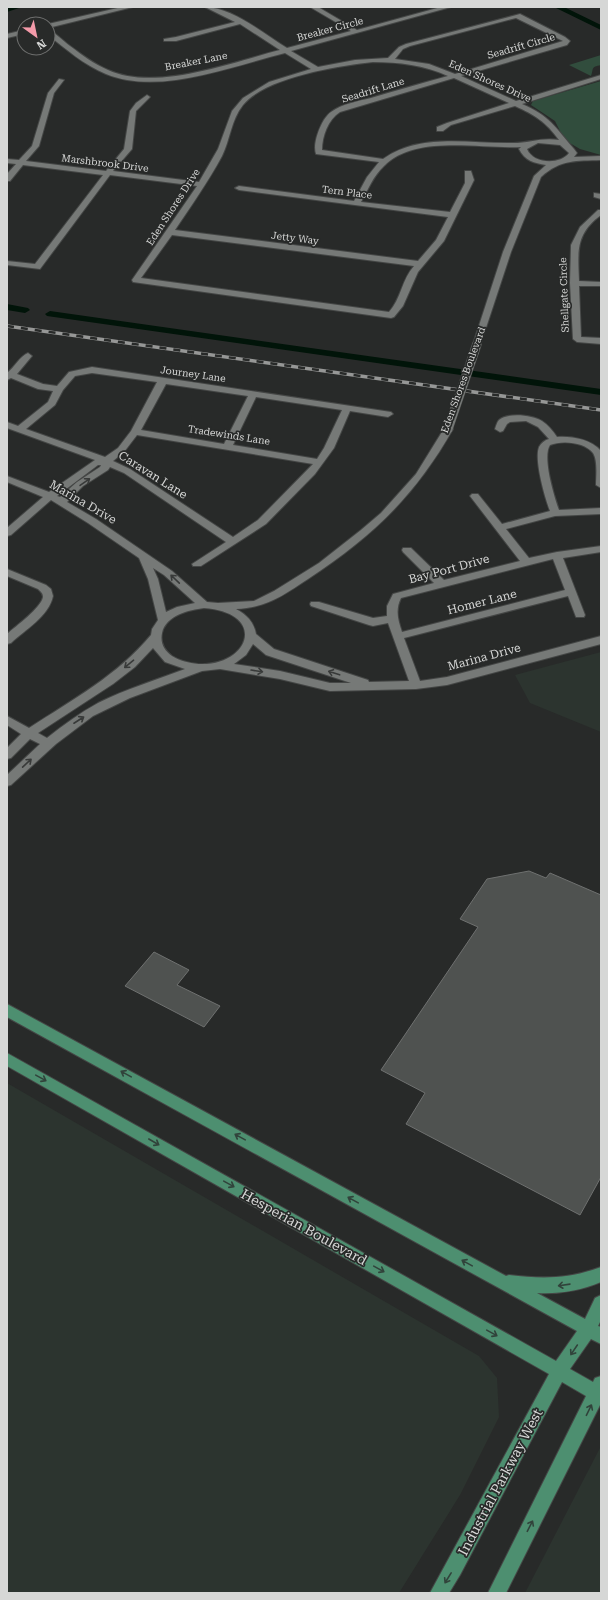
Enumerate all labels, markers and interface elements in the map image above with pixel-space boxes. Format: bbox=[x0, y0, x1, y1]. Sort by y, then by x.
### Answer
street label: Breaker Circle bbox=[296, 15, 365, 43]
north arrow bbox=[16, 16, 56, 56]
street label: Seadrift Circle bbox=[486, 31, 557, 61]
text: N bbox=[34, 36, 48, 52]
street label: Breaker Lane bbox=[164, 49, 229, 72]
street label: Eden Shores Drive bbox=[447, 58, 533, 104]
street label: Seadrift Lane bbox=[340, 75, 406, 105]
street label: Marshbrook Drive bbox=[61, 152, 150, 174]
street label: Eden Shores Drive bbox=[144, 166, 202, 247]
street label: Tern Place bbox=[321, 183, 373, 201]
street label: Jetty Way bbox=[271, 230, 320, 246]
street label: Shellgate Circle bbox=[557, 257, 571, 333]
street label: Eden Shores Boulevard bbox=[439, 325, 488, 434]
street label: Journey Lane bbox=[160, 364, 227, 384]
street label: Tradewinds Lane bbox=[187, 423, 271, 447]
street label: Caravan Lane bbox=[116, 448, 190, 502]
street label: Marina Drive bbox=[47, 477, 119, 527]
one-way arrow bbox=[79, 478, 90, 486]
street label: Bay Port Drive bbox=[407, 551, 491, 587]
one-way arrow bbox=[170, 574, 180, 584]
street label: Homer Lane bbox=[446, 587, 519, 617]
street label: Marina Drive bbox=[446, 640, 523, 673]
one-way arrow bbox=[124, 660, 135, 669]
one-way arrow bbox=[250, 667, 263, 675]
one-way arrow bbox=[328, 669, 341, 676]
one-way arrow bbox=[73, 716, 84, 724]
one-way arrow bbox=[22, 758, 32, 767]
one-way arrow bbox=[120, 1070, 132, 1078]
one-way arrow bbox=[35, 1074, 47, 1082]
one-way arrow bbox=[234, 1133, 246, 1140]
one-way arrow bbox=[148, 1139, 160, 1147]
one-way arrow bbox=[223, 1181, 235, 1189]
street label: Hesperian Boulevard bbox=[238, 1186, 370, 1268]
one-way arrow bbox=[348, 1195, 360, 1203]
one-way arrow bbox=[461, 1258, 473, 1266]
one-way arrow bbox=[372, 1265, 384, 1273]
one-way arrow bbox=[558, 1281, 571, 1289]
one-way arrow bbox=[486, 1329, 498, 1337]
one-way arrow bbox=[570, 1344, 578, 1355]
one-way arrow bbox=[585, 1404, 593, 1416]
street label: Industrial Parkway West bbox=[454, 1406, 546, 1558]
one-way arrow bbox=[527, 1520, 535, 1532]
one-way arrow bbox=[444, 1572, 452, 1584]

